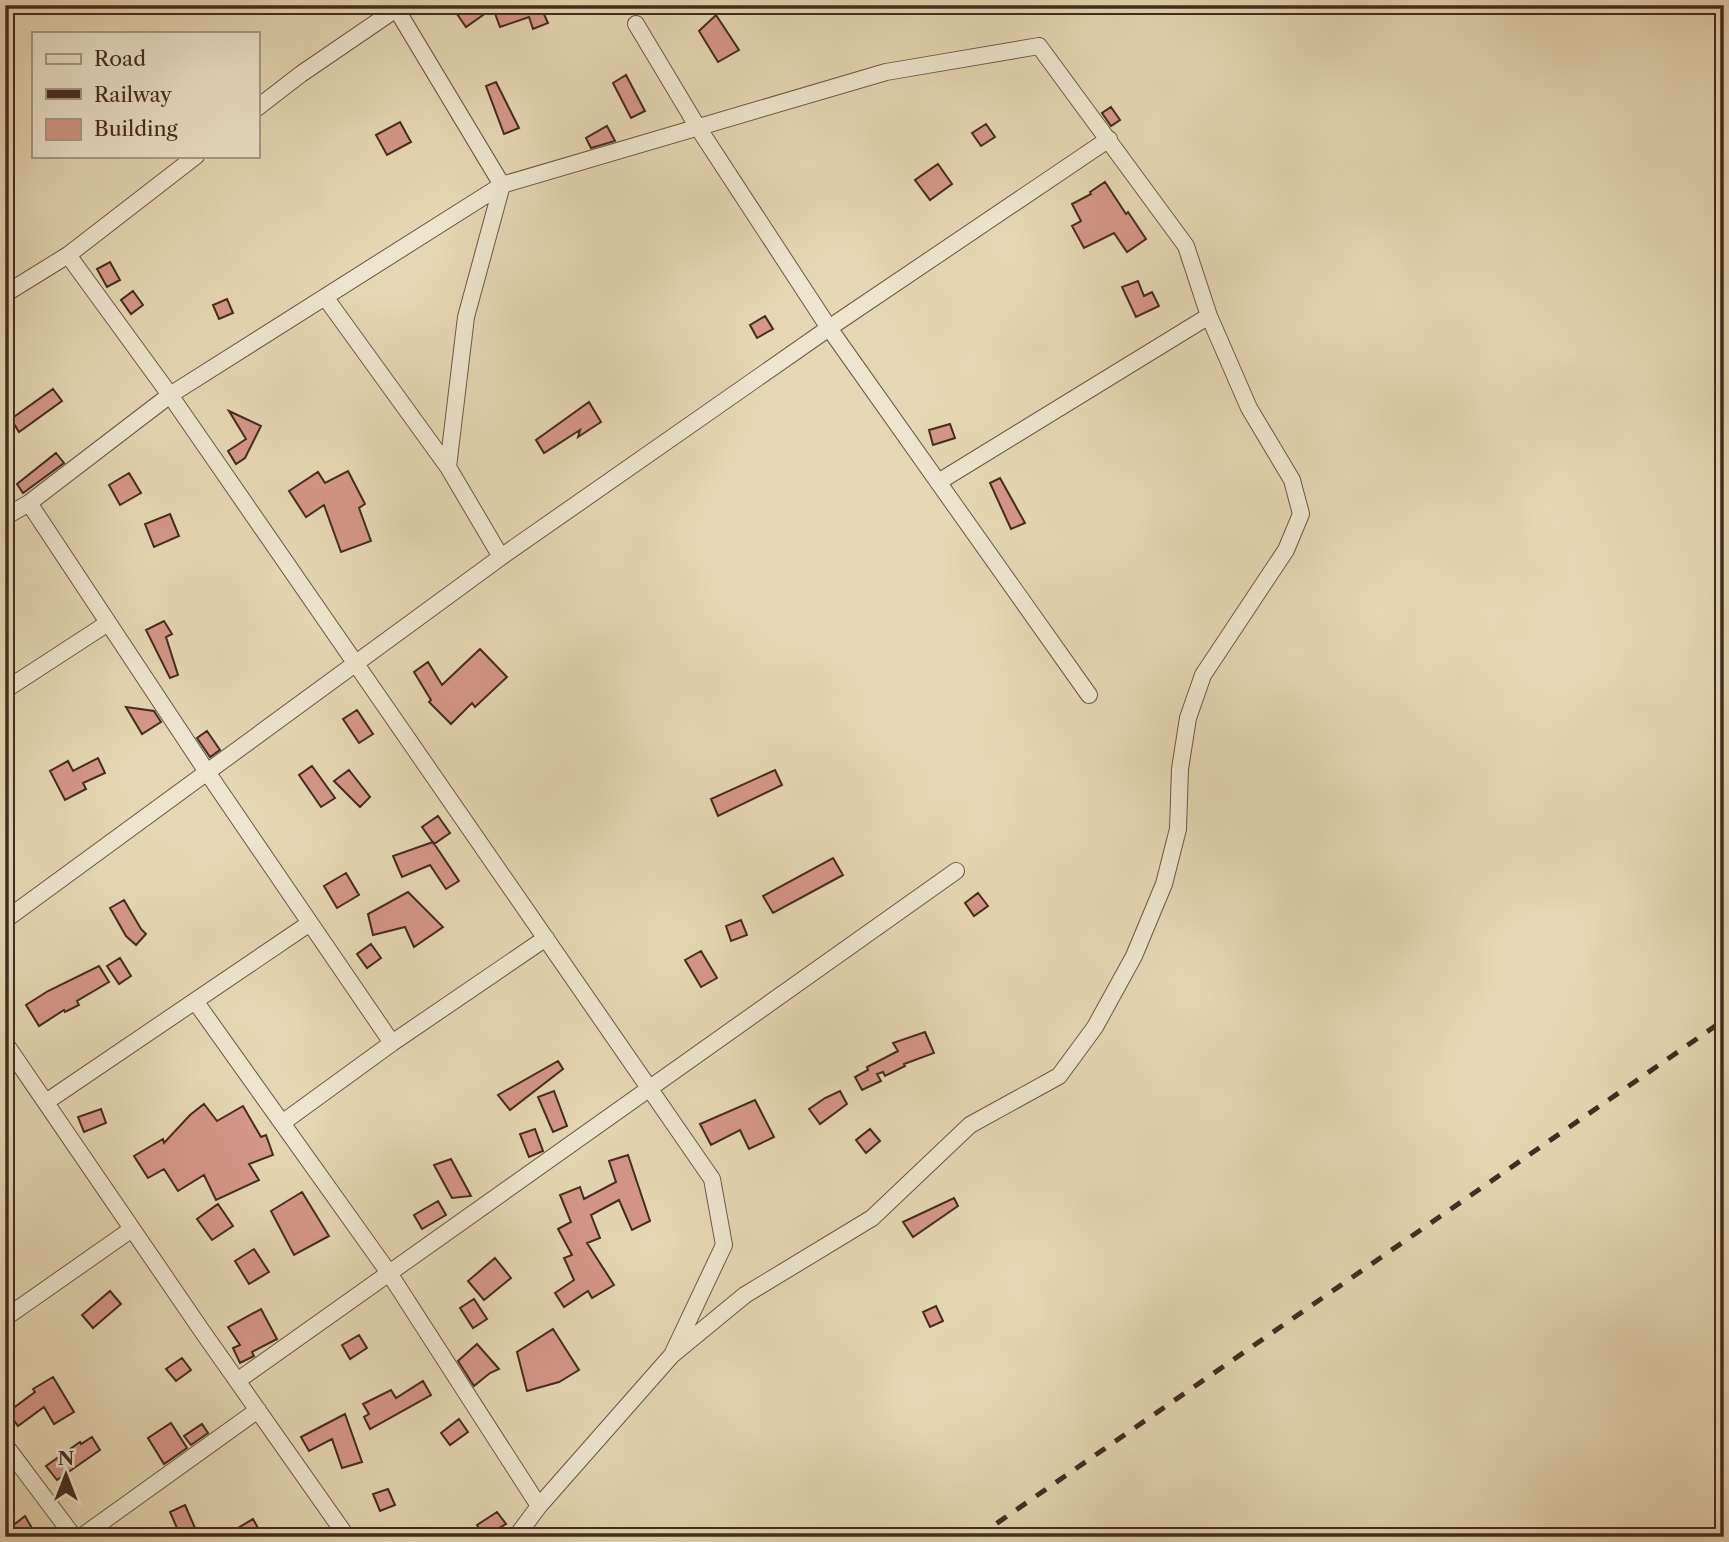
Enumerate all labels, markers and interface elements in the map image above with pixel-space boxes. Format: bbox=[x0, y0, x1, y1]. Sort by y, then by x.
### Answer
legend bbox=[32, 32, 259, 158]
text: Road bbox=[94, 46, 146, 71]
text: Railway bbox=[94, 82, 172, 107]
text: Building bbox=[94, 116, 179, 141]
north arrow bbox=[32, 1440, 102, 1510]
text: N bbox=[58, 1447, 74, 1470]

